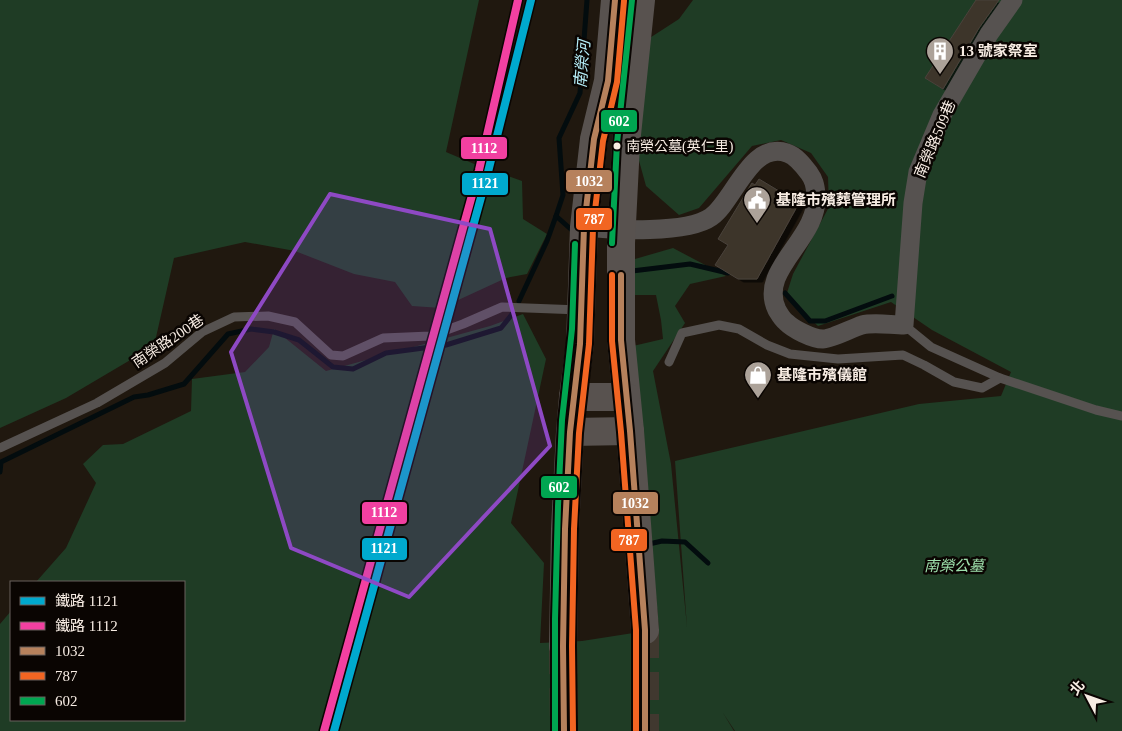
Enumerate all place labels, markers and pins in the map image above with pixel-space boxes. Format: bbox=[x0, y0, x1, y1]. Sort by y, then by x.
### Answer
building icon: 13 號家祭室 bbox=[925, 36, 955, 75]
place label: 13 號家祭室 bbox=[959, 43, 1038, 59]
place label: 南榮公墓(英仁里) bbox=[626, 139, 734, 155]
marker: 南榮公墓(英仁里) bbox=[612, 141, 622, 151]
public building icon: 基隆市殯葬管理所 bbox=[742, 185, 772, 224]
place label: 基隆市殯葬管理所 bbox=[776, 191, 896, 208]
shop icon: 基隆市殯儀館 bbox=[743, 360, 773, 399]
place label: 基隆市殯儀館 bbox=[777, 367, 867, 383]

